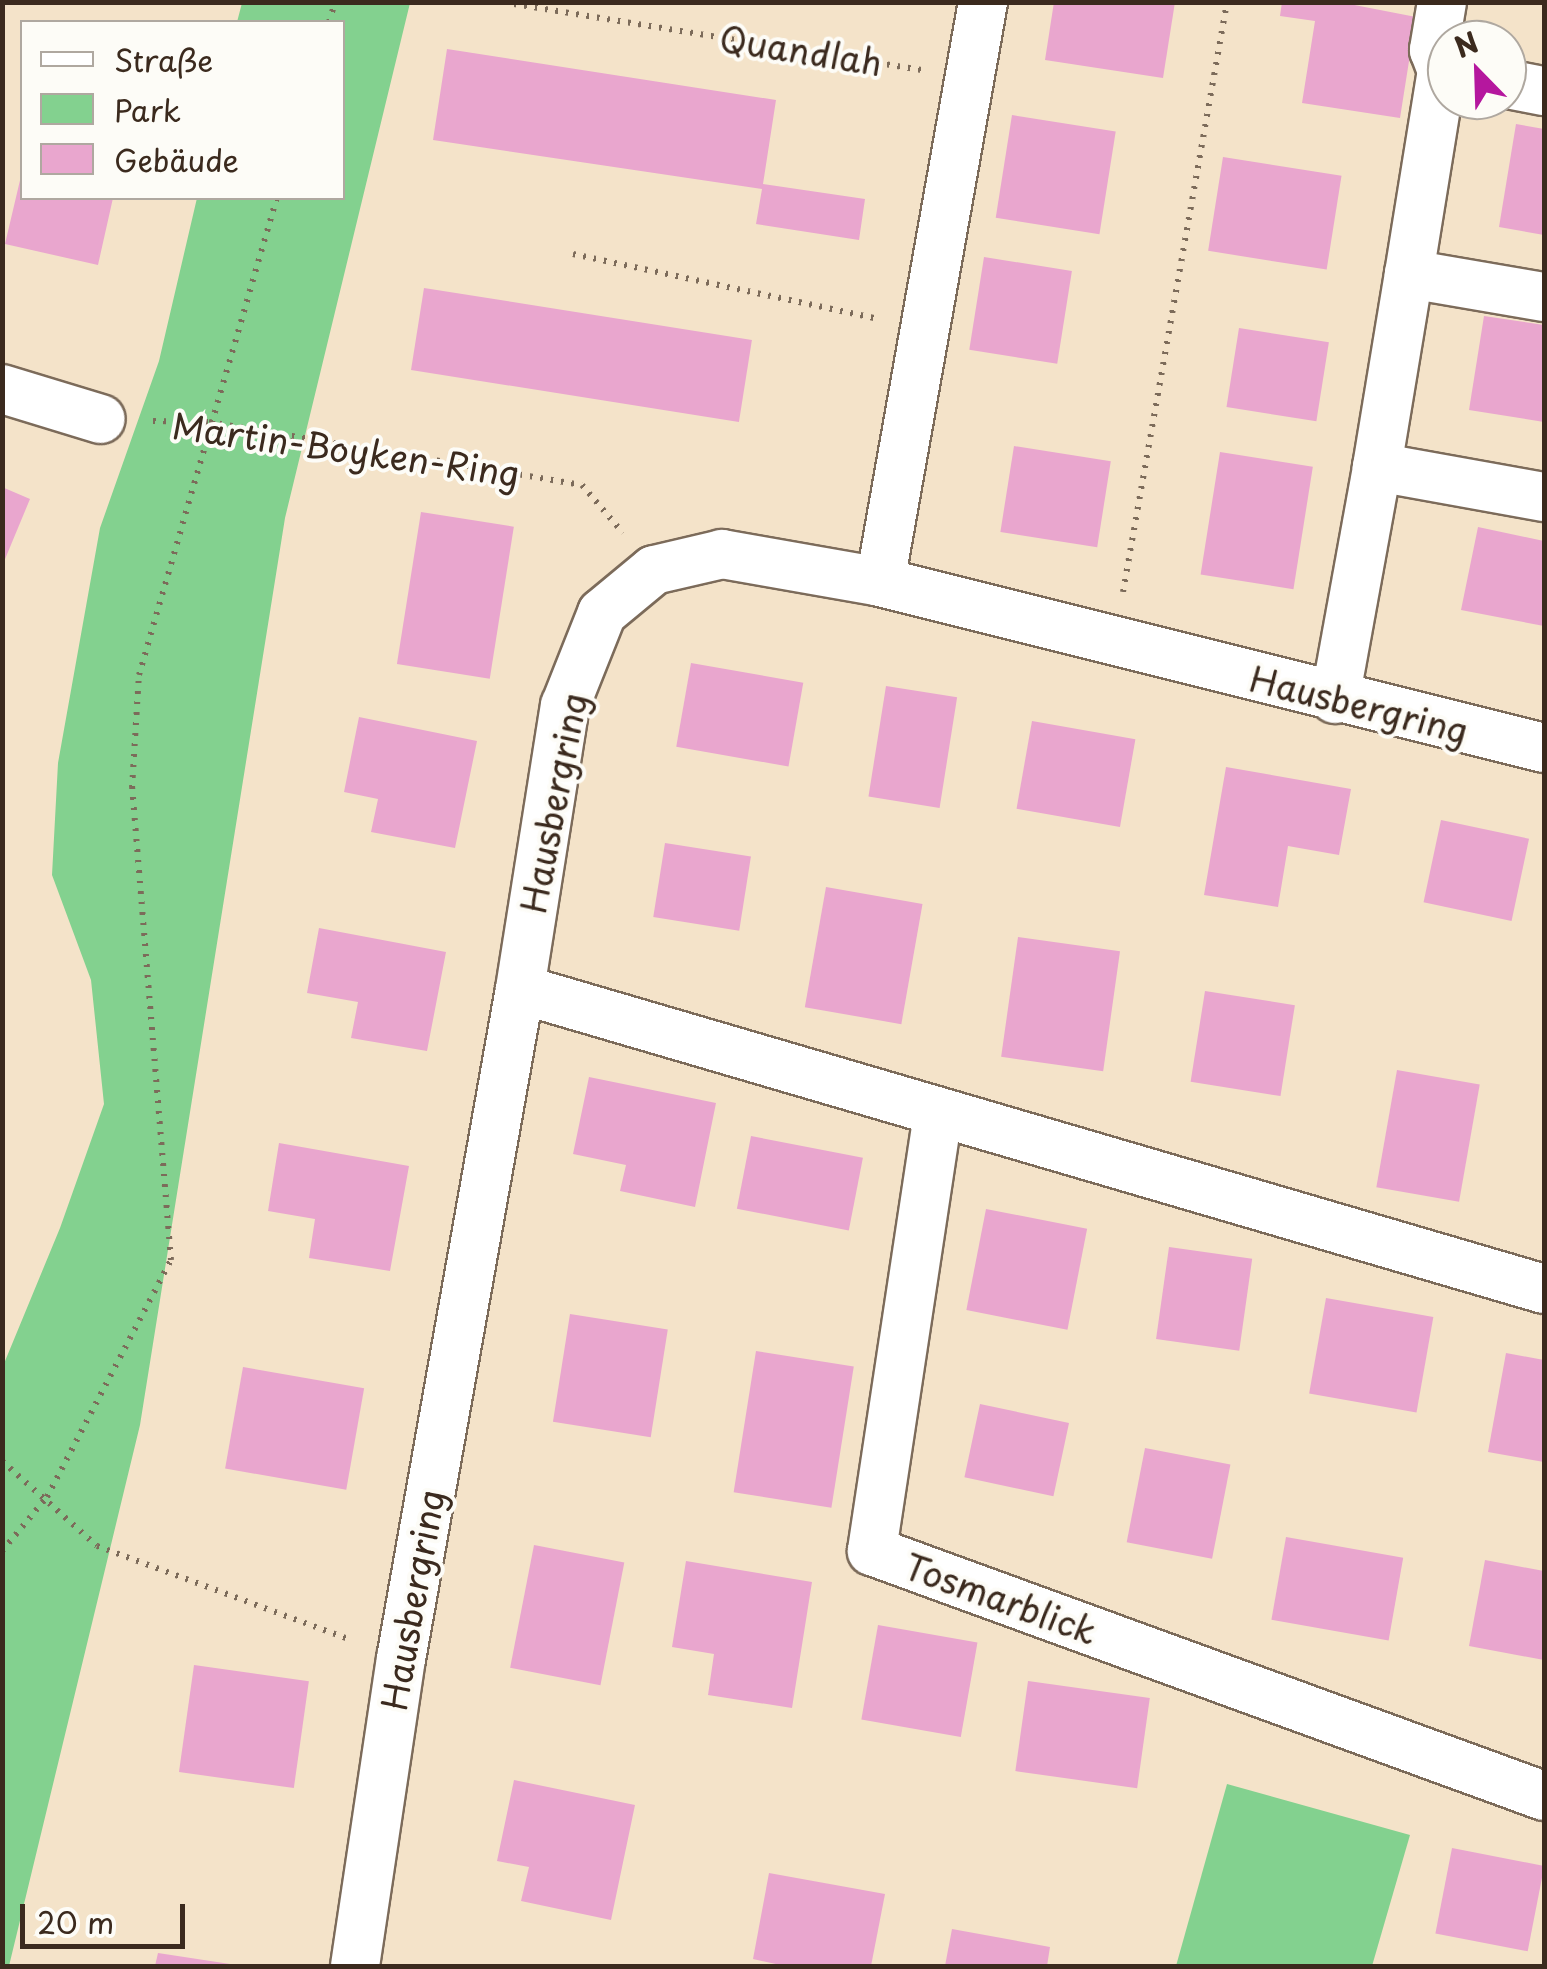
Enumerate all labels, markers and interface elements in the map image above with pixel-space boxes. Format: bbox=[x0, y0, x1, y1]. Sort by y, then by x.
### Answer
street label: Quandlah bbox=[717, 16, 885, 84]
legend bbox=[20, 20, 345, 200]
north arrow bbox=[1427, 20, 1527, 120]
text: N bbox=[1447, 20, 1484, 68]
text: Straße bbox=[114, 37, 213, 82]
text: Park bbox=[114, 87, 181, 132]
text: Gebäude bbox=[114, 137, 239, 182]
street label: Martin-Boyken-Ring bbox=[170, 404, 522, 494]
street label: Hausbergring bbox=[1246, 657, 1472, 751]
street label: Hausbergring bbox=[511, 689, 595, 917]
street label: Hausbergring bbox=[372, 1486, 452, 1714]
street label: Tosmarblick bbox=[899, 1544, 1103, 1652]
scale bar bbox=[25, 1884, 190, 1946]
text: 20 m bbox=[37, 1899, 114, 1944]

